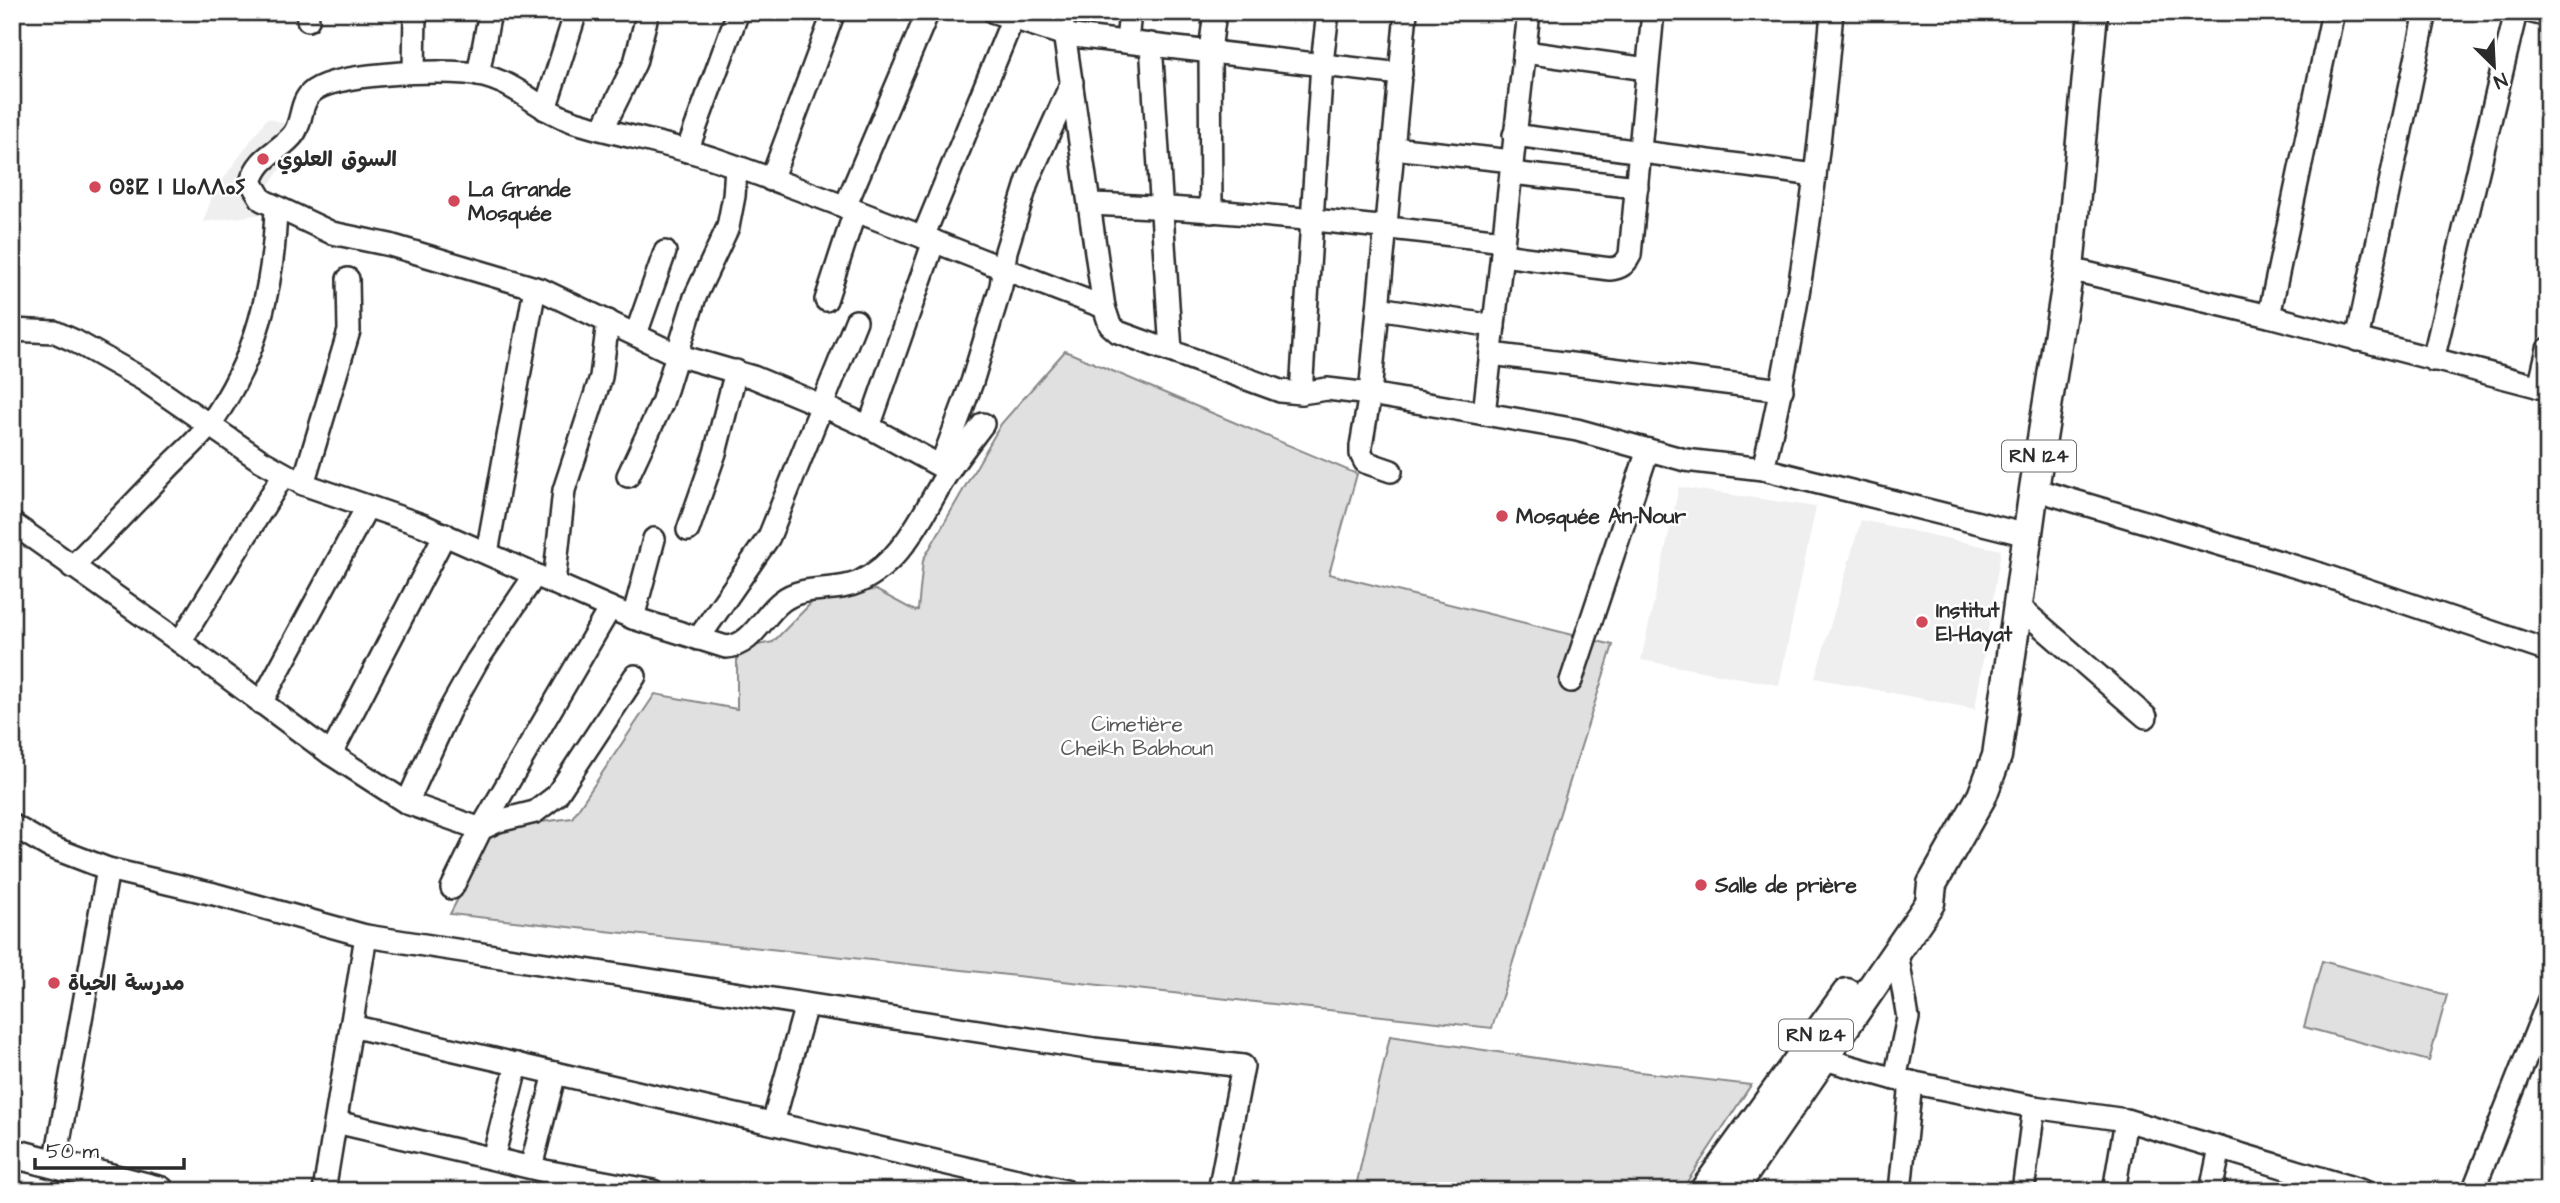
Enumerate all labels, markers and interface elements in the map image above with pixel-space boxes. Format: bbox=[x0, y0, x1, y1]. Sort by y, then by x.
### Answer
north arrow bbox=[2458, 32, 2528, 102]
text: N bbox=[2489, 65, 2511, 95]
place label: السوق العلوي bbox=[277, 145, 397, 175]
marker: السوق العلوي bbox=[255, 151, 271, 167]
place label: ⵙⵓⵇ ⵏ ⵡⴰⴷⴷⴰⵢ bbox=[109, 173, 246, 202]
place label: La Grande Mosquée bbox=[468, 175, 572, 229]
marker: ⵙⵓⵇ ⵏ ⵡⴰⴷⴷⴰⵢ bbox=[87, 179, 103, 195]
marker: La Grande Mosquée bbox=[446, 193, 462, 209]
road number: RN 124 bbox=[2002, 440, 2076, 471]
place label: Mosquée An-Nour bbox=[1516, 502, 1686, 532]
marker: Mosquée An-Nour bbox=[1494, 508, 1510, 524]
place label: Institut El-Hayat bbox=[1936, 596, 2013, 652]
marker: Institut El-Hayat bbox=[1914, 614, 1930, 630]
park label: Cimetière Cheikh Babhoun bbox=[1061, 710, 1213, 763]
place label: Salle de prière bbox=[1714, 871, 1857, 901]
marker: Salle de prière bbox=[1693, 877, 1709, 893]
place label: مدرسة الحياة bbox=[68, 969, 185, 998]
marker: مدرسة الحياة bbox=[46, 975, 62, 991]
road number: RN 124 bbox=[1779, 1020, 1853, 1050]
scale bar bbox=[35, 1126, 184, 1170]
text: 50 m bbox=[46, 1137, 100, 1166]

